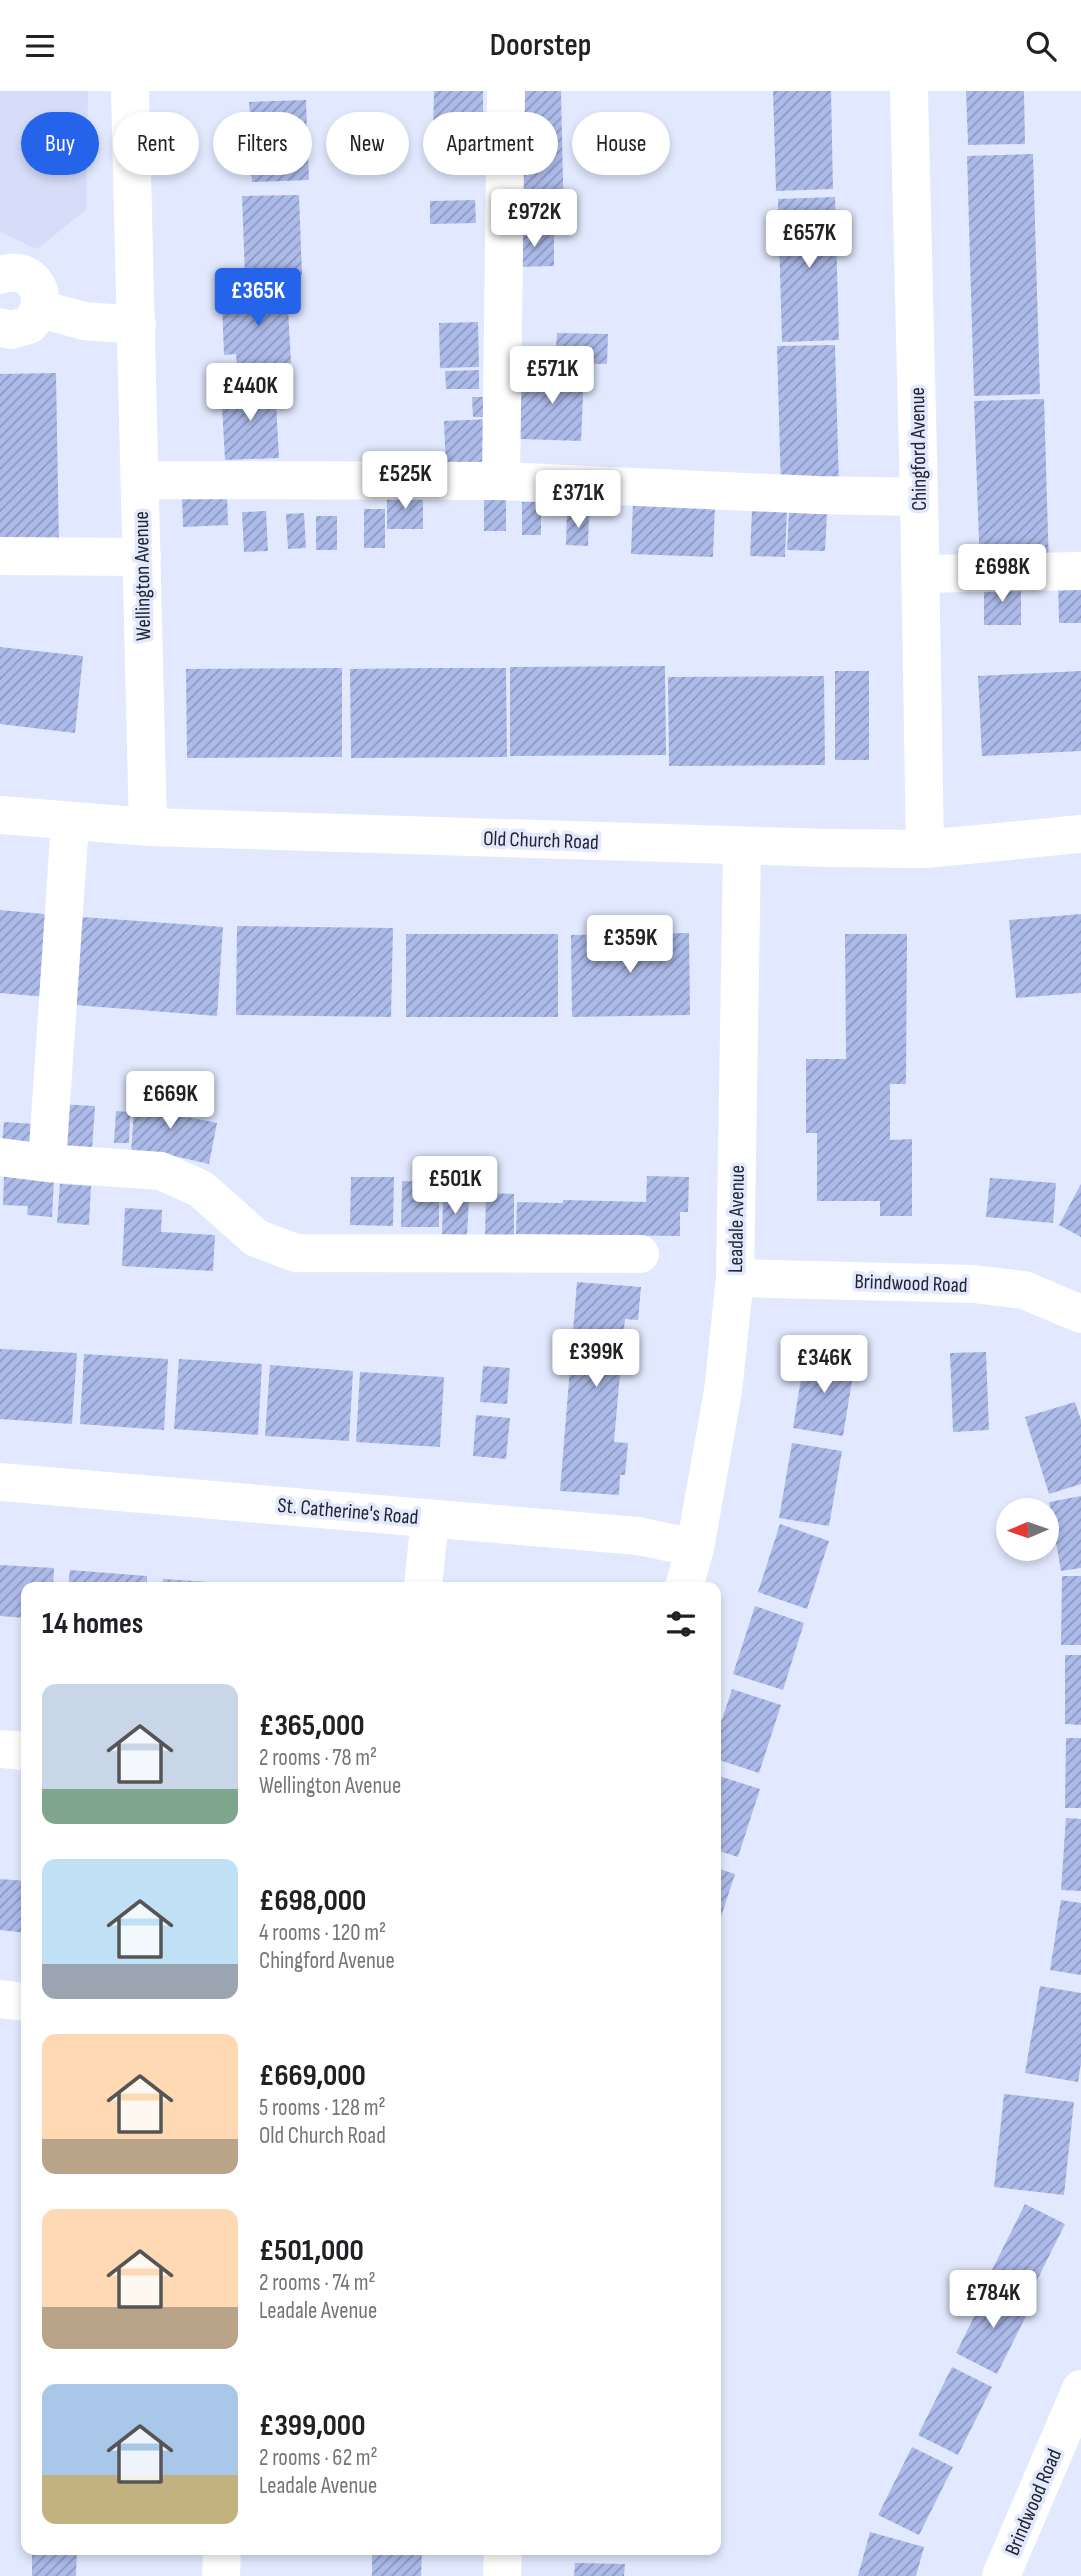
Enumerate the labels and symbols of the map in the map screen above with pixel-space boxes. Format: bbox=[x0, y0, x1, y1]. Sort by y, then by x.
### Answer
pin: £972K bbox=[485, 190, 583, 249]
pin: £657K bbox=[760, 211, 858, 270]
pin: £365K bbox=[209, 268, 307, 328]
pin: £571K bbox=[503, 347, 601, 406]
pin: £440K bbox=[201, 363, 299, 423]
street label: Chingford Avenue bbox=[905, 387, 932, 511]
pin: £525K bbox=[356, 451, 454, 511]
pin: £371K bbox=[529, 471, 627, 530]
street label: Wellington Avenue bbox=[129, 511, 156, 641]
pin: £698K bbox=[953, 545, 1051, 604]
street label: Old Church Road bbox=[483, 826, 599, 855]
pin: £359K bbox=[581, 915, 679, 975]
pin: £669K bbox=[121, 1072, 219, 1131]
pin: £501K bbox=[406, 1157, 504, 1216]
street label: Leadale Avenue bbox=[723, 1165, 750, 1273]
street label: Brindwood Road bbox=[854, 1269, 968, 1298]
pin: £399K bbox=[547, 1329, 645, 1389]
pin: £346K bbox=[775, 1335, 873, 1395]
street label: St. Catherine's Road bbox=[277, 1493, 419, 1530]
north arrow bbox=[996, 1498, 1059, 1561]
pin: £784K bbox=[944, 2271, 1042, 2330]
street label: Brindwood Road bbox=[1000, 2445, 1067, 2559]

